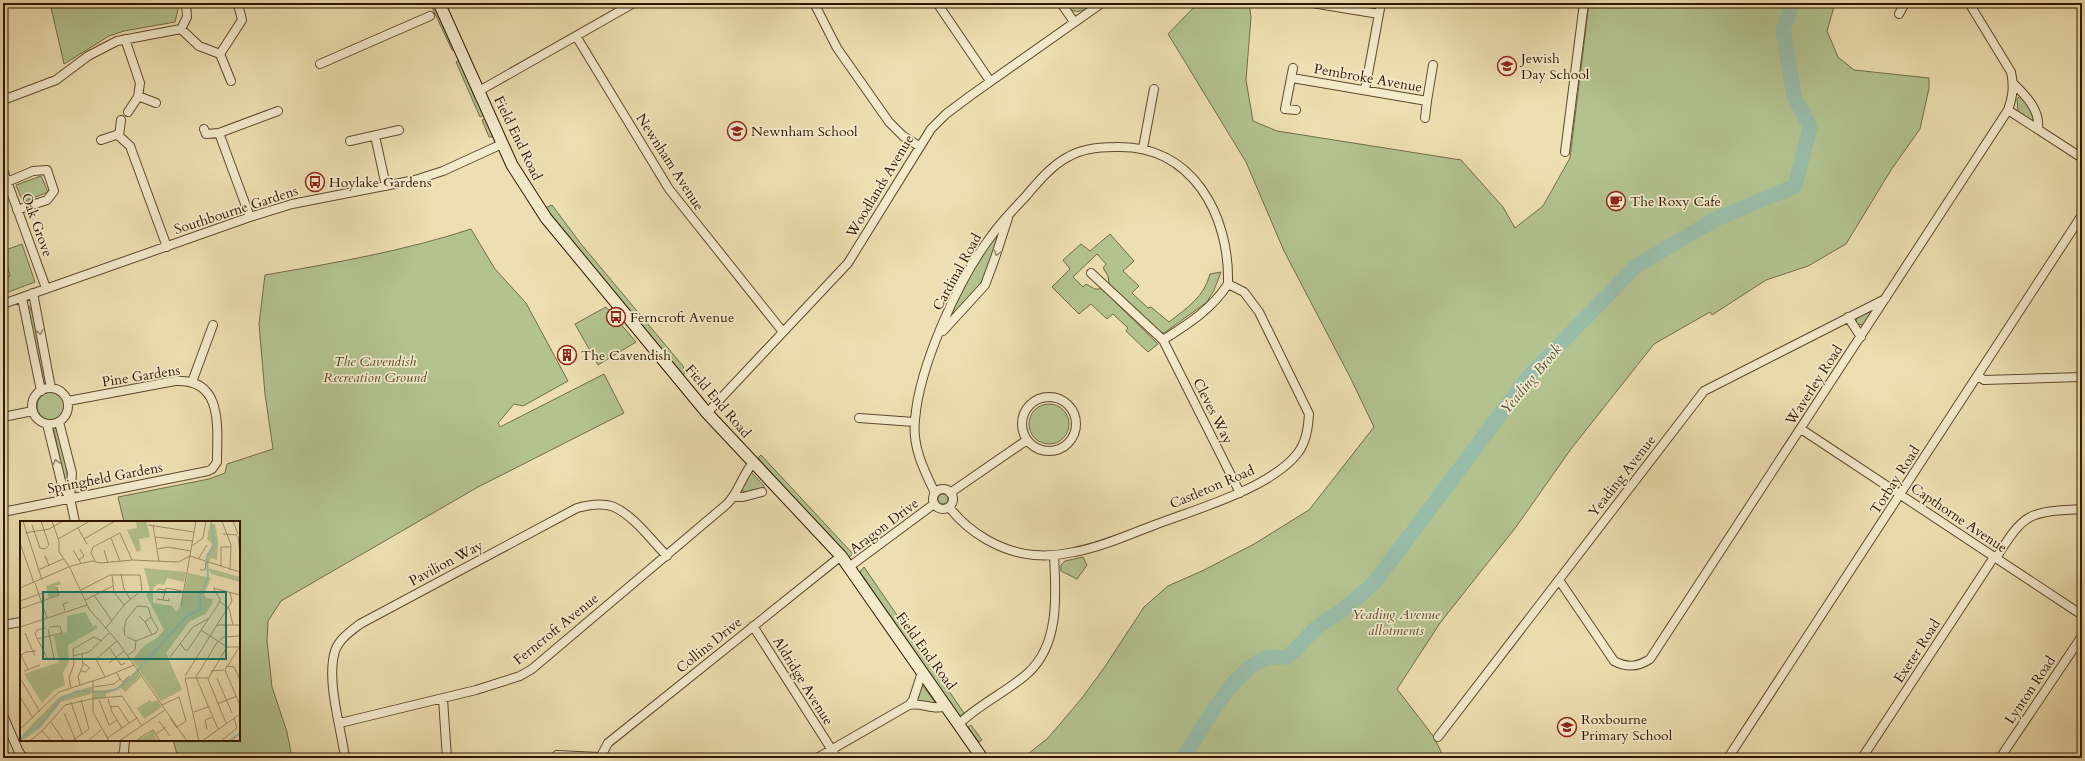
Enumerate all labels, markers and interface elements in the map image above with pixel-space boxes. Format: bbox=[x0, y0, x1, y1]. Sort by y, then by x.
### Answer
place label: Jewish Day School bbox=[1519, 49, 1590, 84]
school or university icon: Jewish Day School bbox=[1496, 55, 1518, 77]
street label: Pembroke Avenue bbox=[1312, 59, 1424, 97]
street label: Field End Road bbox=[489, 93, 547, 184]
street label: Newnham Avenue bbox=[631, 110, 709, 214]
school or university icon: Newnham School bbox=[726, 120, 748, 142]
place label: Newnham School bbox=[751, 122, 858, 141]
street label: Woodlands Avenue bbox=[841, 131, 918, 242]
bus stop icon: Hoylake Gardens bbox=[304, 171, 326, 193]
place label: Hoylake Gardens bbox=[329, 173, 432, 192]
street label: Southbourne Gardens bbox=[172, 181, 301, 239]
street label: Oak Grove bbox=[17, 190, 57, 260]
cafe icon: The Roxy Cafe bbox=[1605, 190, 1627, 212]
place label: The Roxy Cafe bbox=[1630, 192, 1721, 211]
street label: Cardinal Road bbox=[928, 230, 986, 314]
one-way arrow bbox=[993, 249, 1002, 256]
bus stop icon: Ferncroft Avenue bbox=[605, 306, 627, 328]
place label: Ferncroft Avenue bbox=[630, 308, 734, 327]
one-way arrow bbox=[36, 329, 44, 335]
water label: Yeading Brook bbox=[1496, 339, 1567, 418]
street label: Waverley Road bbox=[1780, 341, 1847, 430]
building icon: The Cavendish bbox=[556, 344, 578, 366]
place label: The Cavendish bbox=[581, 346, 671, 365]
park label: The Cavendish Recreation Ground bbox=[323, 352, 428, 387]
street label: Pine Gardens bbox=[101, 360, 182, 392]
street label: Field End Road bbox=[681, 360, 756, 442]
street label: Cleves Way bbox=[1188, 375, 1238, 448]
street label: Yeading Avenue bbox=[1584, 431, 1660, 521]
street label: Torbay Road bbox=[1866, 441, 1925, 518]
street label: Springfield Gardens bbox=[46, 457, 165, 498]
one-way arrow bbox=[52, 459, 61, 466]
street label: Castleton Road bbox=[1167, 460, 1258, 513]
street label: Capthorne Avenue bbox=[1907, 479, 2011, 557]
street label: Aragon Drive bbox=[845, 494, 923, 558]
inset map bbox=[20, 521, 240, 741]
street label: Pavilion Way bbox=[406, 535, 487, 590]
street label: Ferncroft Avenue bbox=[509, 589, 603, 669]
park label: Yeading Avenue allotments bbox=[1352, 605, 1441, 640]
street label: Field End Road bbox=[891, 608, 961, 694]
street label: Collins Drive bbox=[672, 613, 746, 677]
street label: Exeter Road bbox=[1889, 615, 1945, 687]
street label: Aldridge Avenue bbox=[768, 633, 838, 729]
street label: Lynton Road bbox=[2000, 652, 2060, 728]
place label: Roxbourne Primary School bbox=[1581, 710, 1673, 745]
school or university icon: Roxbourne Primary School bbox=[1556, 716, 1578, 738]

